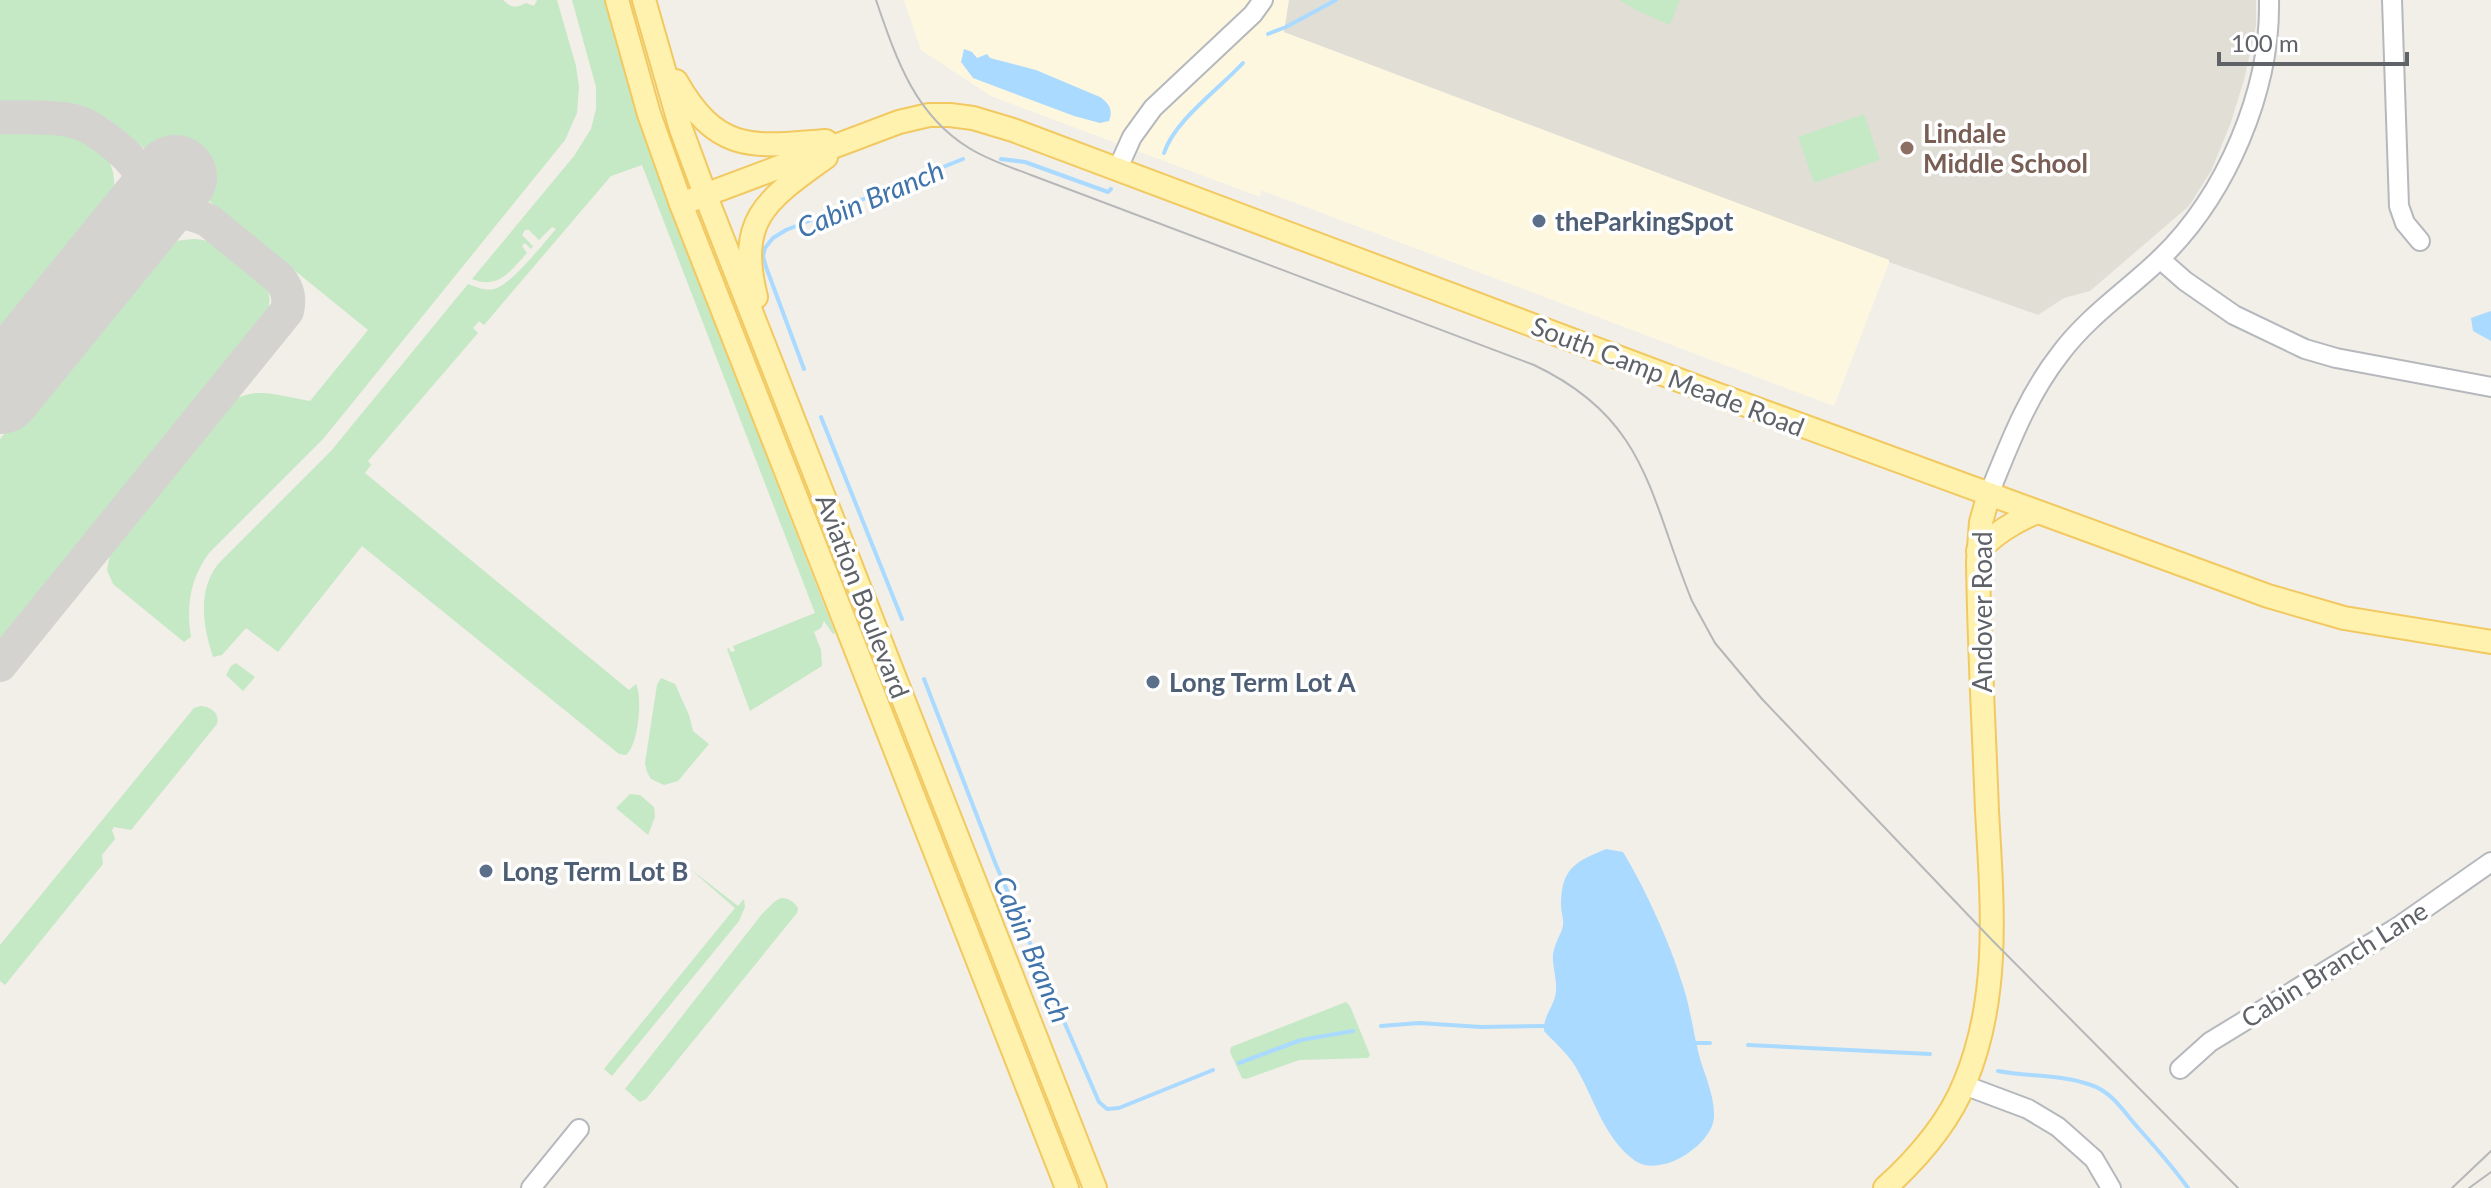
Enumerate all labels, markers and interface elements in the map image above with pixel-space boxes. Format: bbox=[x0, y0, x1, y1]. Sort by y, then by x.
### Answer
scale bar bbox=[2219, 16, 2407, 66]
text: 100 m bbox=[2231, 28, 2299, 57]
place label: Lindale Middle School bbox=[1923, 117, 2088, 179]
marker: Lindale Middle School bbox=[1898, 139, 1916, 157]
water label: Cabin Branch bbox=[791, 152, 949, 244]
place label: theParkingSpot bbox=[1555, 205, 1734, 237]
marker: theParkingSpot bbox=[1530, 212, 1548, 230]
street label: South Camp Meade Road bbox=[1527, 309, 1809, 443]
street label: Aviation Boulevard bbox=[809, 489, 917, 703]
street label: Andover Road bbox=[1966, 531, 1998, 693]
place label: Long Term Lot A bbox=[1169, 666, 1356, 698]
marker: Long Term Lot A bbox=[1144, 673, 1162, 691]
place label: Long Term Lot B bbox=[502, 855, 688, 887]
marker: Long Term Lot B bbox=[477, 862, 495, 880]
water label: Cabin Branch bbox=[987, 870, 1079, 1028]
street label: Cabin Branch Lane bbox=[2235, 894, 2433, 1034]

